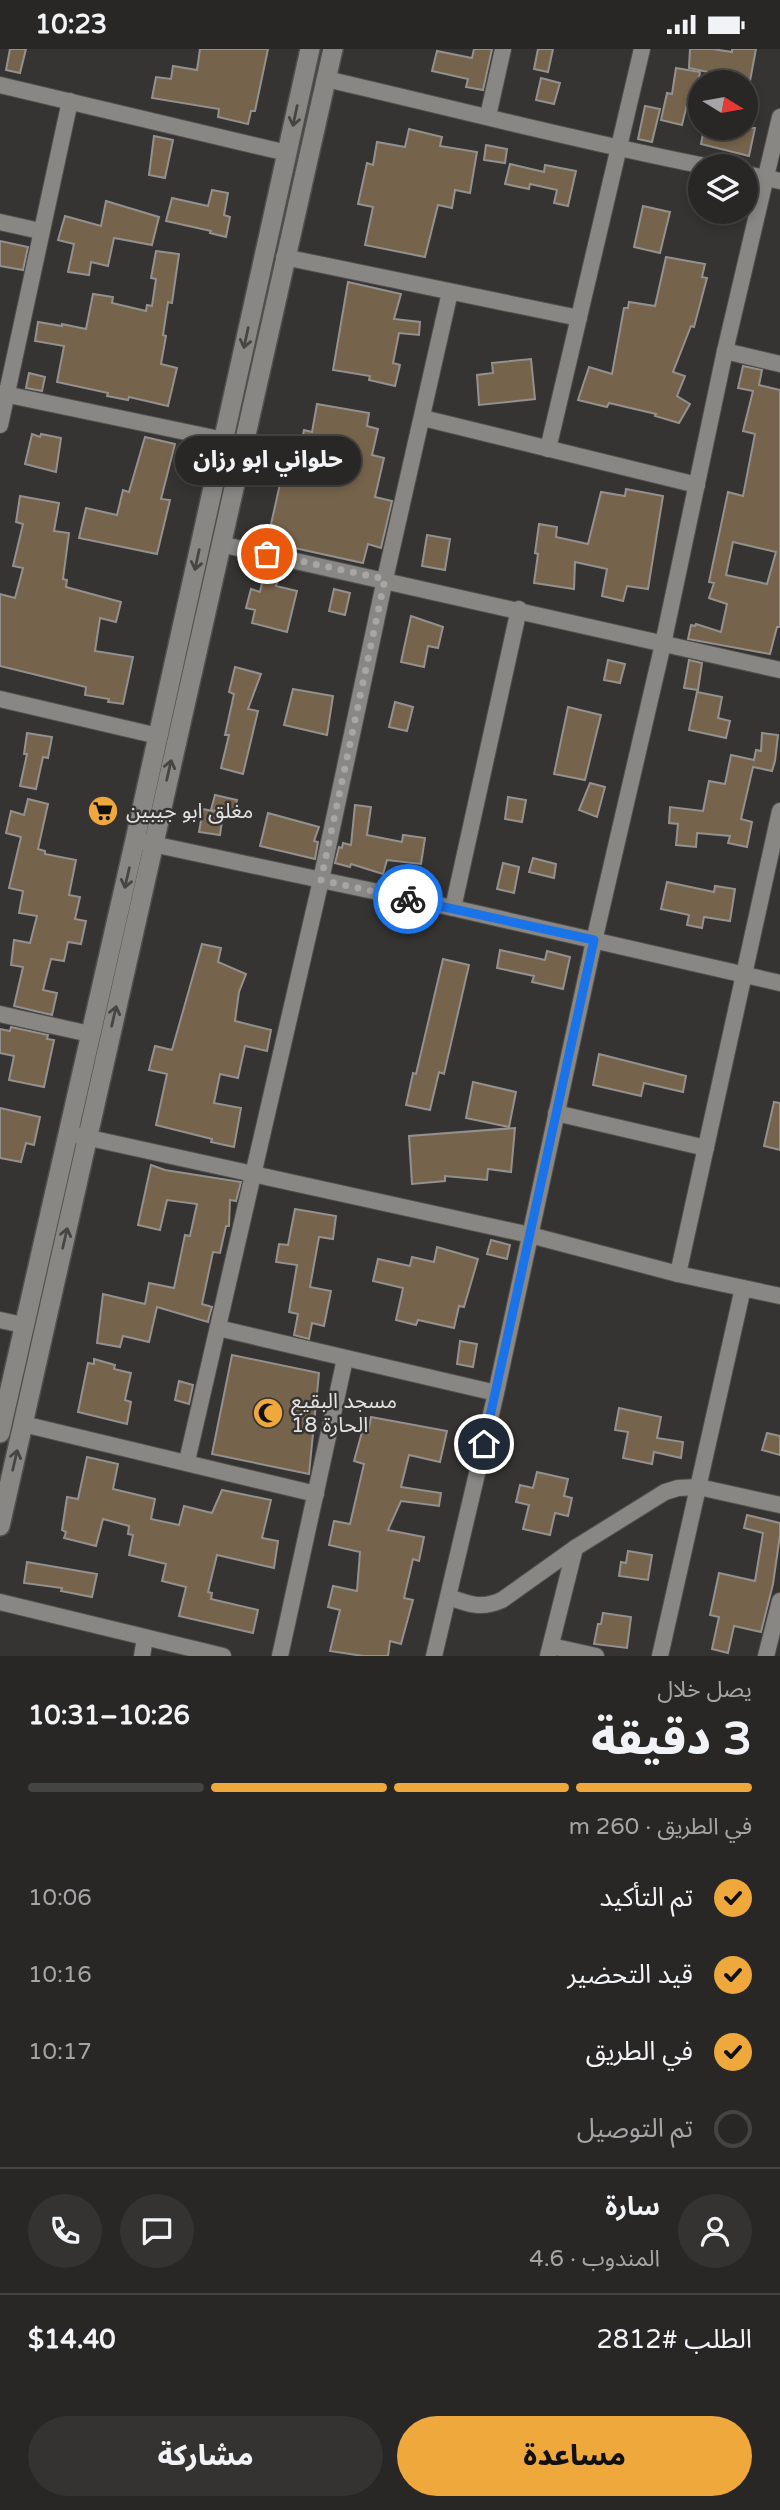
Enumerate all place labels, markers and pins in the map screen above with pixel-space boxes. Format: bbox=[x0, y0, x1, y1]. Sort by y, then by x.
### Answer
callout: حلواني ابو رزان bbox=[174, 435, 360, 484]
pin bbox=[237, 524, 297, 584]
supermarket icon: مغلق ابو جيبين bbox=[86, 794, 120, 828]
place label: مغلق ابو جيبين bbox=[126, 799, 253, 824]
place label: مسجد البقيع الحارة 18 bbox=[291, 1389, 397, 1438]
mosque icon: مسجد البقيع الحارة 18 bbox=[251, 1396, 285, 1430]
pin bbox=[454, 1414, 514, 1474]

